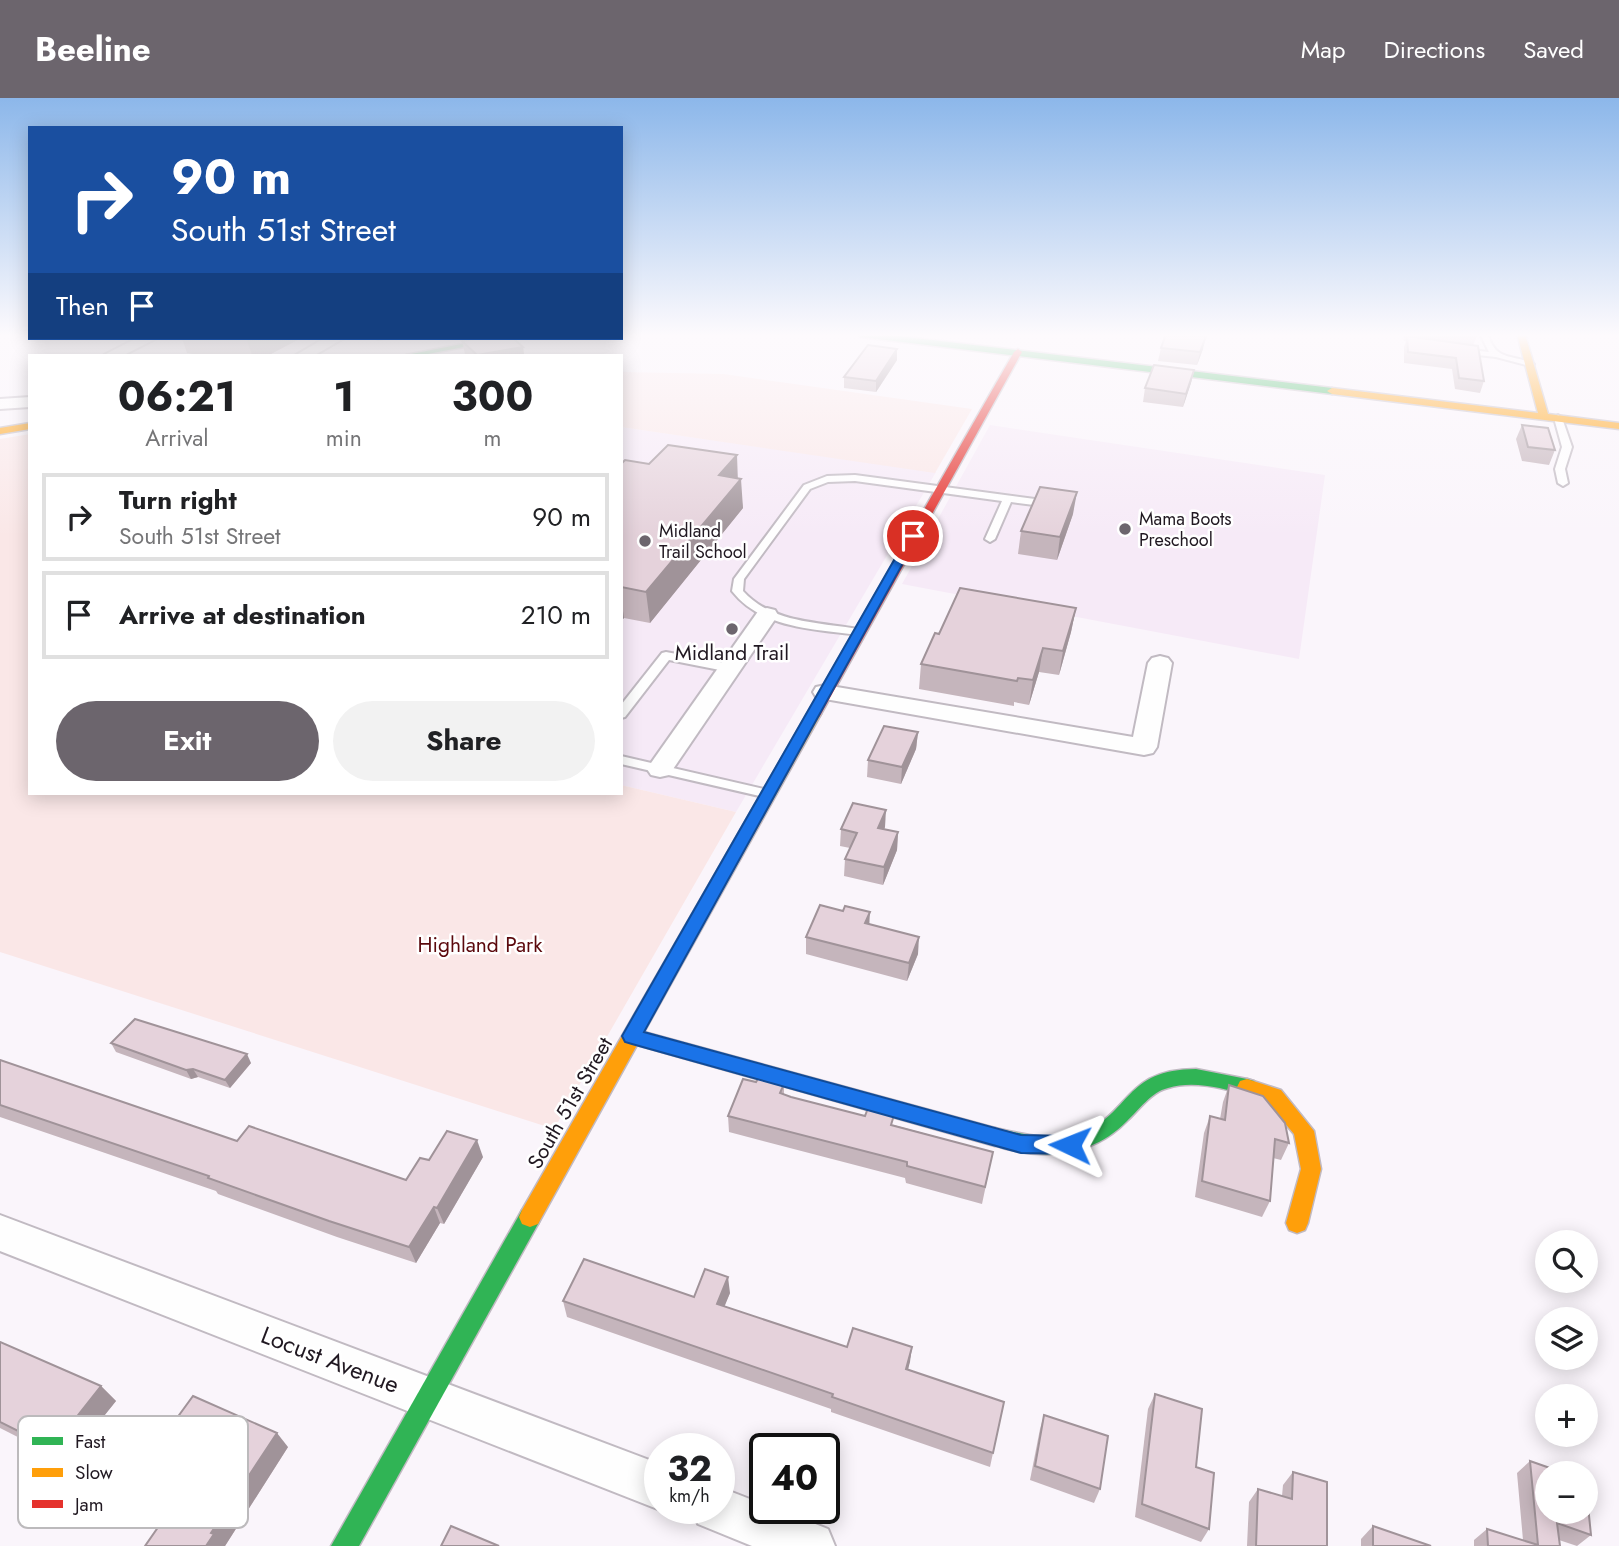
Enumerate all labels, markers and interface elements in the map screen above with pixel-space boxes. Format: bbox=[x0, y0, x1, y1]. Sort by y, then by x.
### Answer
text: Beeline bbox=[35, 26, 151, 73]
text: Map bbox=[1301, 32, 1346, 67]
text: Directions bbox=[1384, 32, 1485, 67]
text: Saved bbox=[1523, 32, 1584, 67]
text: 90 m bbox=[171, 142, 291, 212]
icon: right bbox=[56, 154, 147, 245]
text: South 51st Street bbox=[171, 207, 396, 253]
text: Then bbox=[56, 287, 109, 325]
icon: arrive bbox=[123, 287, 161, 325]
text: 06:21 bbox=[118, 366, 236, 427]
text: 1 bbox=[333, 366, 355, 427]
text: 300 bbox=[452, 366, 533, 427]
text: Arrival bbox=[145, 421, 209, 455]
text: min bbox=[326, 421, 362, 455]
text: m bbox=[483, 421, 501, 455]
text: Turn right bbox=[119, 481, 237, 519]
icon: right bbox=[60, 498, 98, 536]
text: 90 m bbox=[532, 498, 591, 536]
pin bbox=[883, 506, 943, 566]
place label: Mama Boots Preschool bbox=[1139, 506, 1232, 553]
icon: arrive bbox=[894, 517, 932, 555]
place label: Midland Trail School bbox=[659, 518, 747, 565]
text: South 51st Street bbox=[119, 519, 281, 553]
marker: Mama Boots Preschool bbox=[1117, 521, 1133, 537]
marker: Midland Trail School bbox=[637, 533, 653, 549]
icon: arrive bbox=[60, 596, 98, 634]
text: Arrive at destination bbox=[119, 596, 366, 634]
text: 210 m bbox=[521, 596, 591, 634]
marker: Midland Trail bbox=[724, 621, 740, 637]
place label: Midland Trail bbox=[675, 638, 789, 668]
button: Exit bbox=[56, 701, 319, 781]
button: Share bbox=[333, 701, 595, 781]
park label: Highland Park bbox=[417, 930, 543, 960]
street label: South 51st Street bbox=[520, 1032, 620, 1174]
position arrow bbox=[1033, 1108, 1107, 1182]
map controls bbox=[1535, 1230, 1598, 1524]
button: search bbox=[1535, 1230, 1598, 1293]
button: layers bbox=[1535, 1307, 1598, 1370]
street label: Locust Avenue bbox=[256, 1317, 404, 1402]
button: + bbox=[1535, 1384, 1598, 1447]
legend bbox=[18, 1416, 248, 1528]
text: Fast bbox=[75, 1428, 106, 1455]
speed limit sign: 40 bbox=[749, 1433, 840, 1524]
text: 32 bbox=[667, 1444, 712, 1494]
text: Slow bbox=[75, 1459, 113, 1486]
button: − bbox=[1535, 1461, 1598, 1524]
text: km/h bbox=[669, 1483, 710, 1509]
text: Jam bbox=[72, 1491, 104, 1518]

